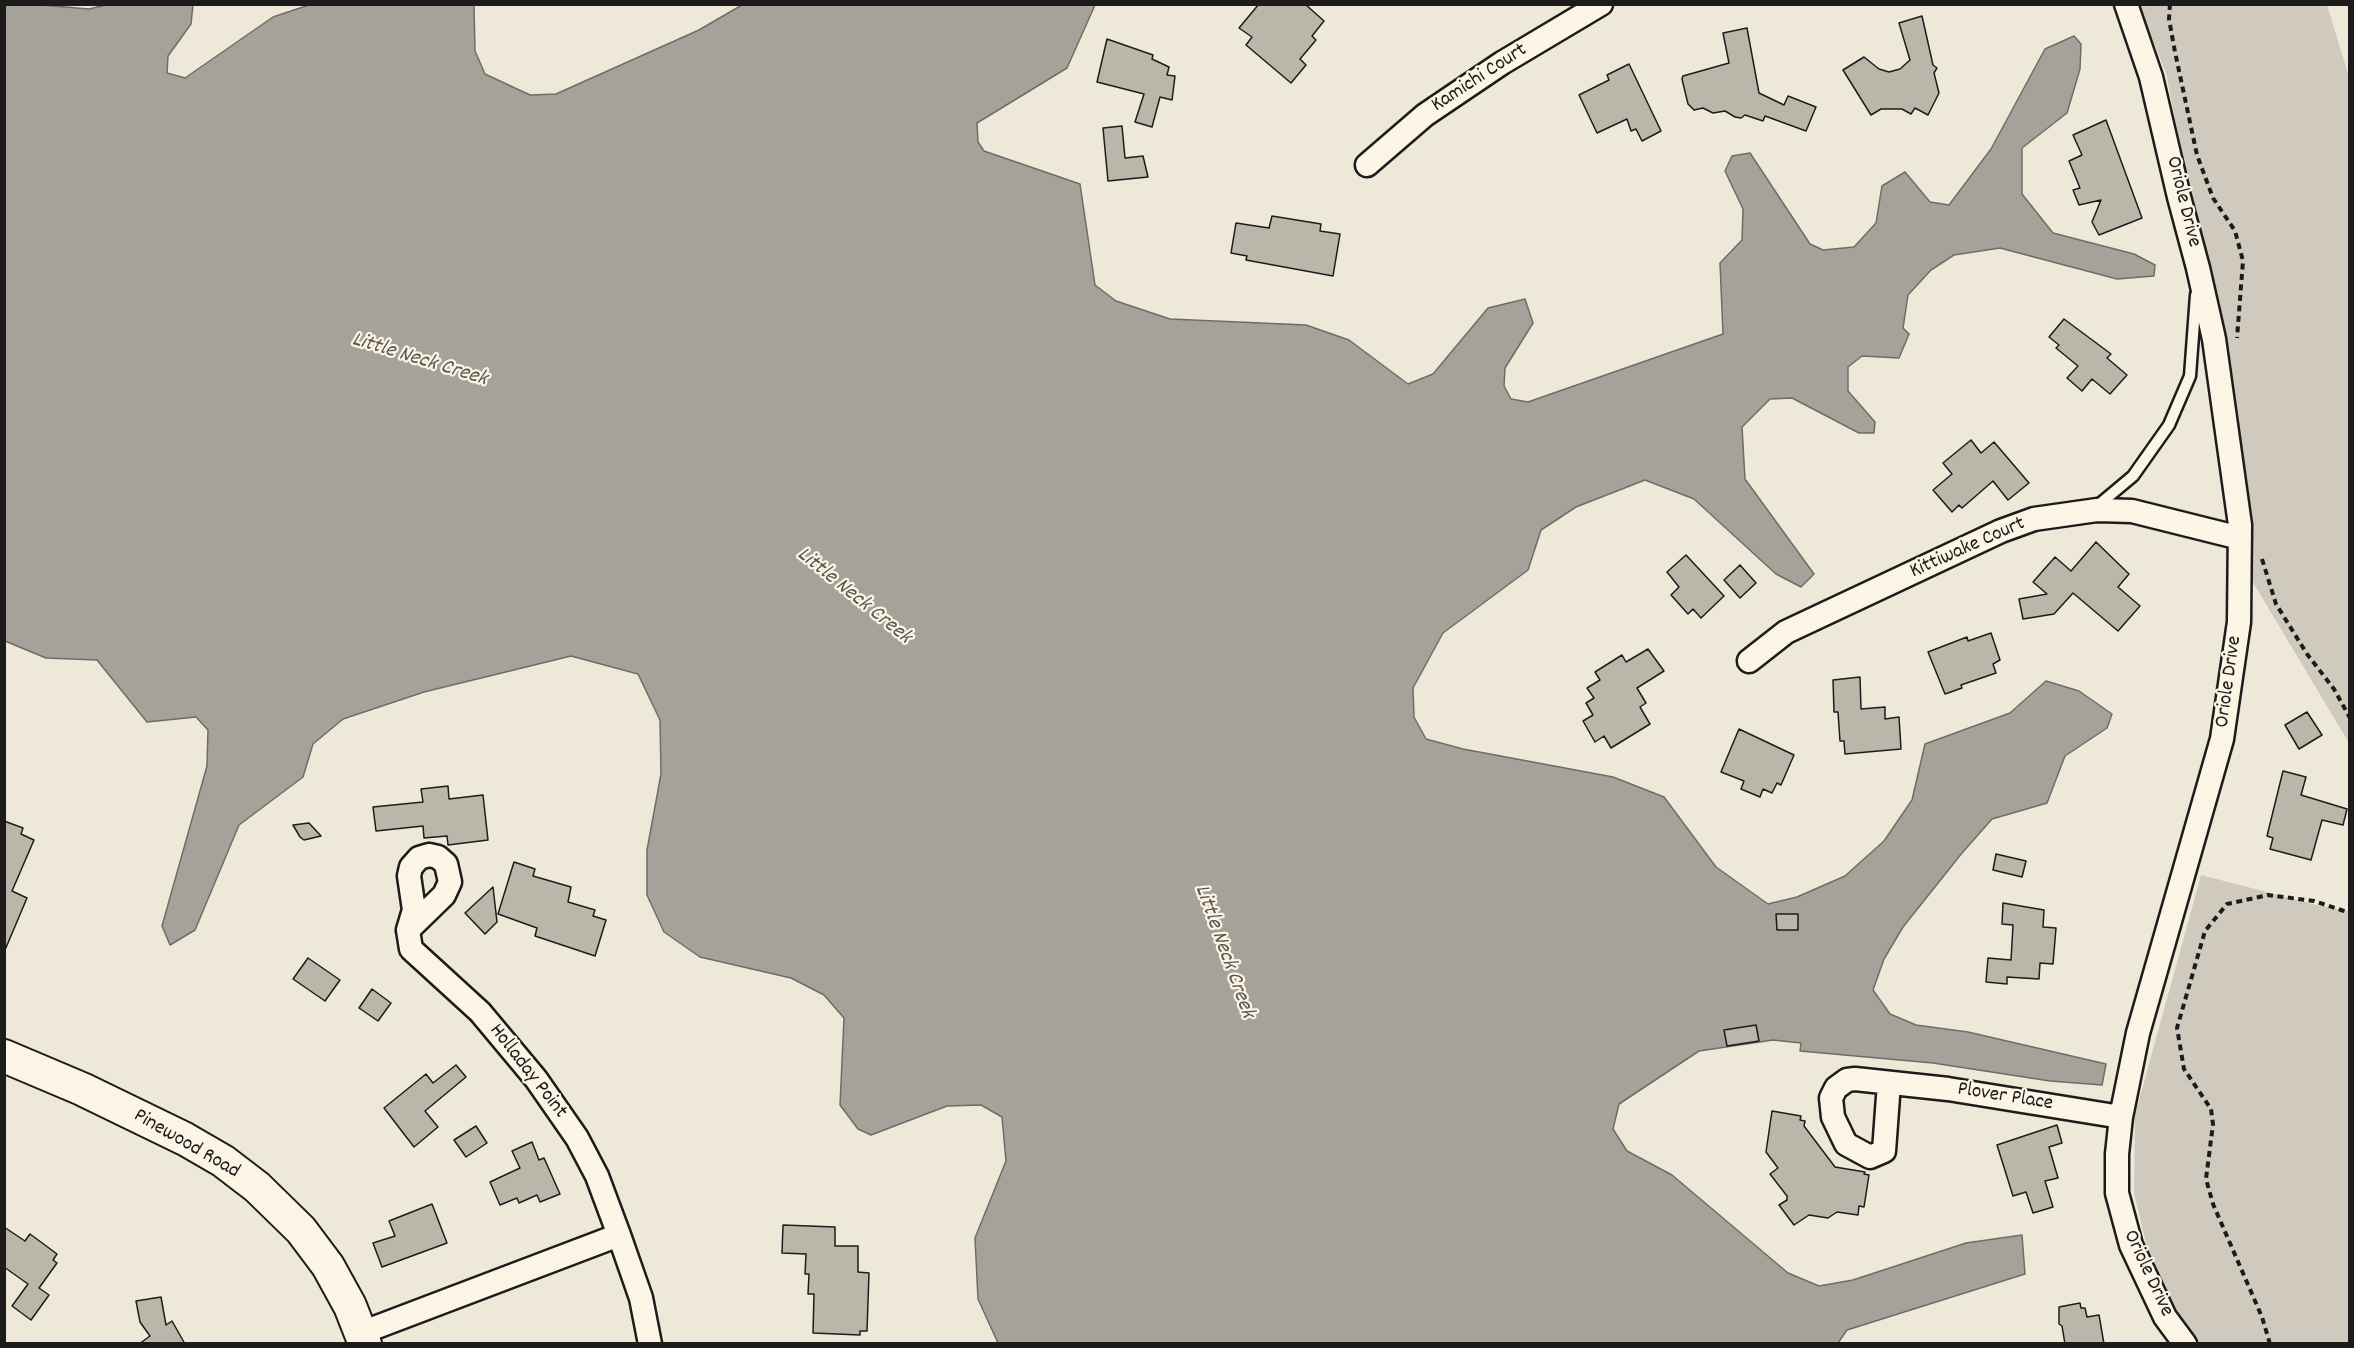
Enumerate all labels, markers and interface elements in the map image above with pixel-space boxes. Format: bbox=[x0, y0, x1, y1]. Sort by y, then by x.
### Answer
street label: Kamichi Court bbox=[1427, 39, 1533, 119]
street label: Oriole Drive bbox=[2159, 154, 2205, 250]
water label: Little Neck Creek bbox=[348, 328, 490, 394]
street label: Kittiwake Court bbox=[1907, 512, 2029, 586]
water label: Little Neck Creek bbox=[790, 543, 916, 651]
street label: Oriole Drive bbox=[2211, 634, 2249, 730]
water label: Little Neck Creek bbox=[1187, 882, 1259, 1022]
street label: Holladay Point bbox=[482, 1020, 572, 1124]
street label: Plover Place bbox=[1955, 1078, 2055, 1118]
street label: Pinewood Road bbox=[128, 1104, 244, 1186]
street label: Oriole Drive bbox=[2116, 1227, 2178, 1321]

